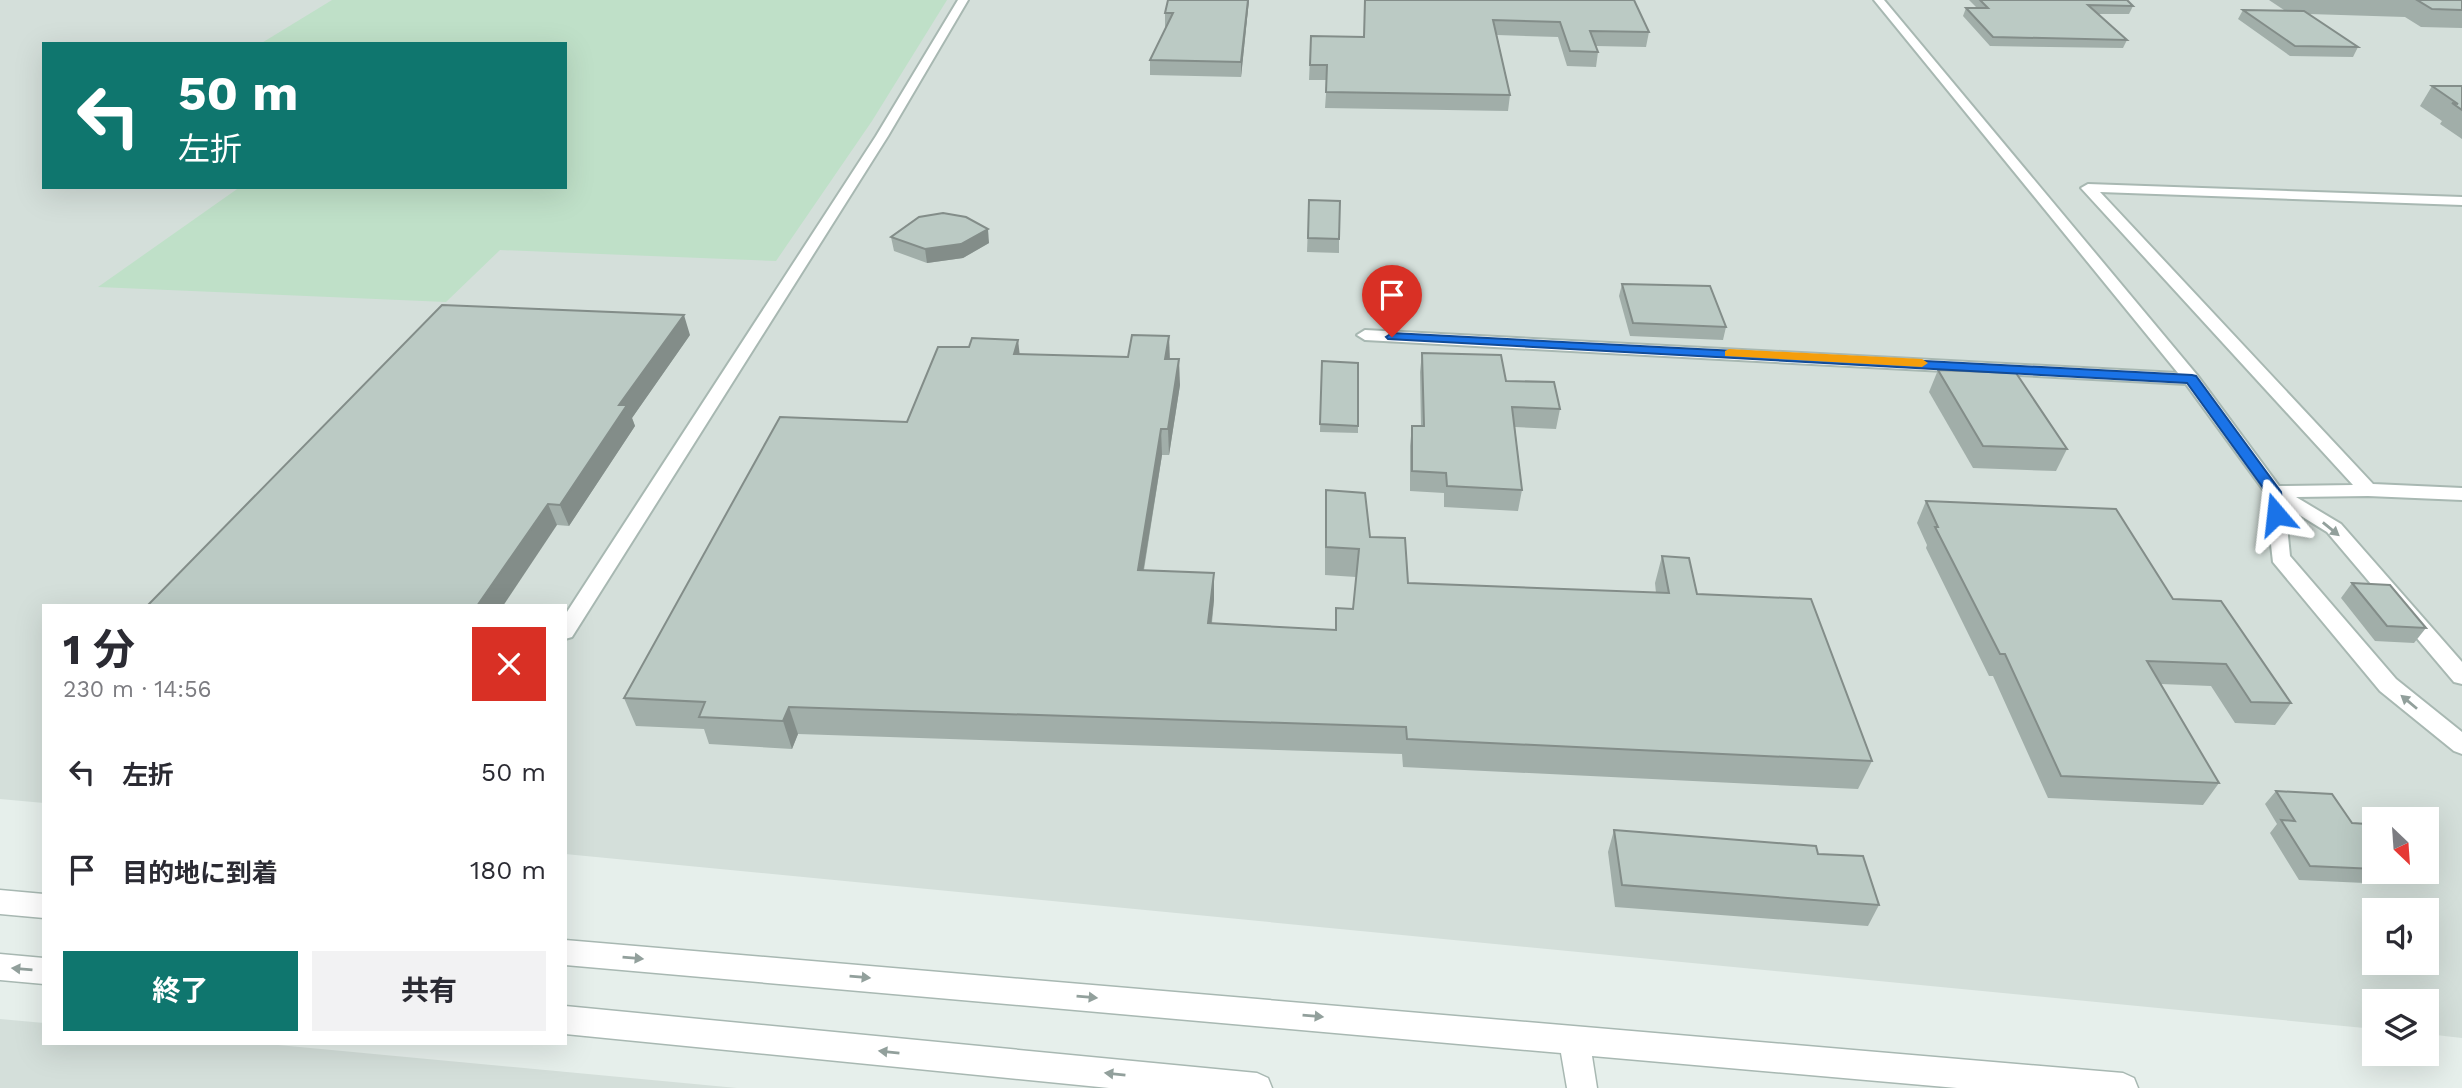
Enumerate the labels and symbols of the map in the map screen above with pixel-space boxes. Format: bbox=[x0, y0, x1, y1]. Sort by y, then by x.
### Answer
pin bbox=[1362, 265, 1422, 337]
position arrow bbox=[2239, 477, 2313, 551]
one-way arrow bbox=[2322, 521, 2340, 536]
one-way arrow bbox=[2401, 695, 2418, 710]
north arrow bbox=[2362, 807, 2440, 884]
one-way arrow bbox=[622, 952, 644, 963]
one-way arrow bbox=[11, 963, 33, 974]
one-way arrow bbox=[849, 972, 871, 983]
one-way arrow bbox=[1076, 992, 1098, 1003]
one-way arrow bbox=[1302, 1011, 1324, 1022]
one-way arrow bbox=[878, 1046, 900, 1057]
one-way arrow bbox=[1104, 1068, 1126, 1079]

